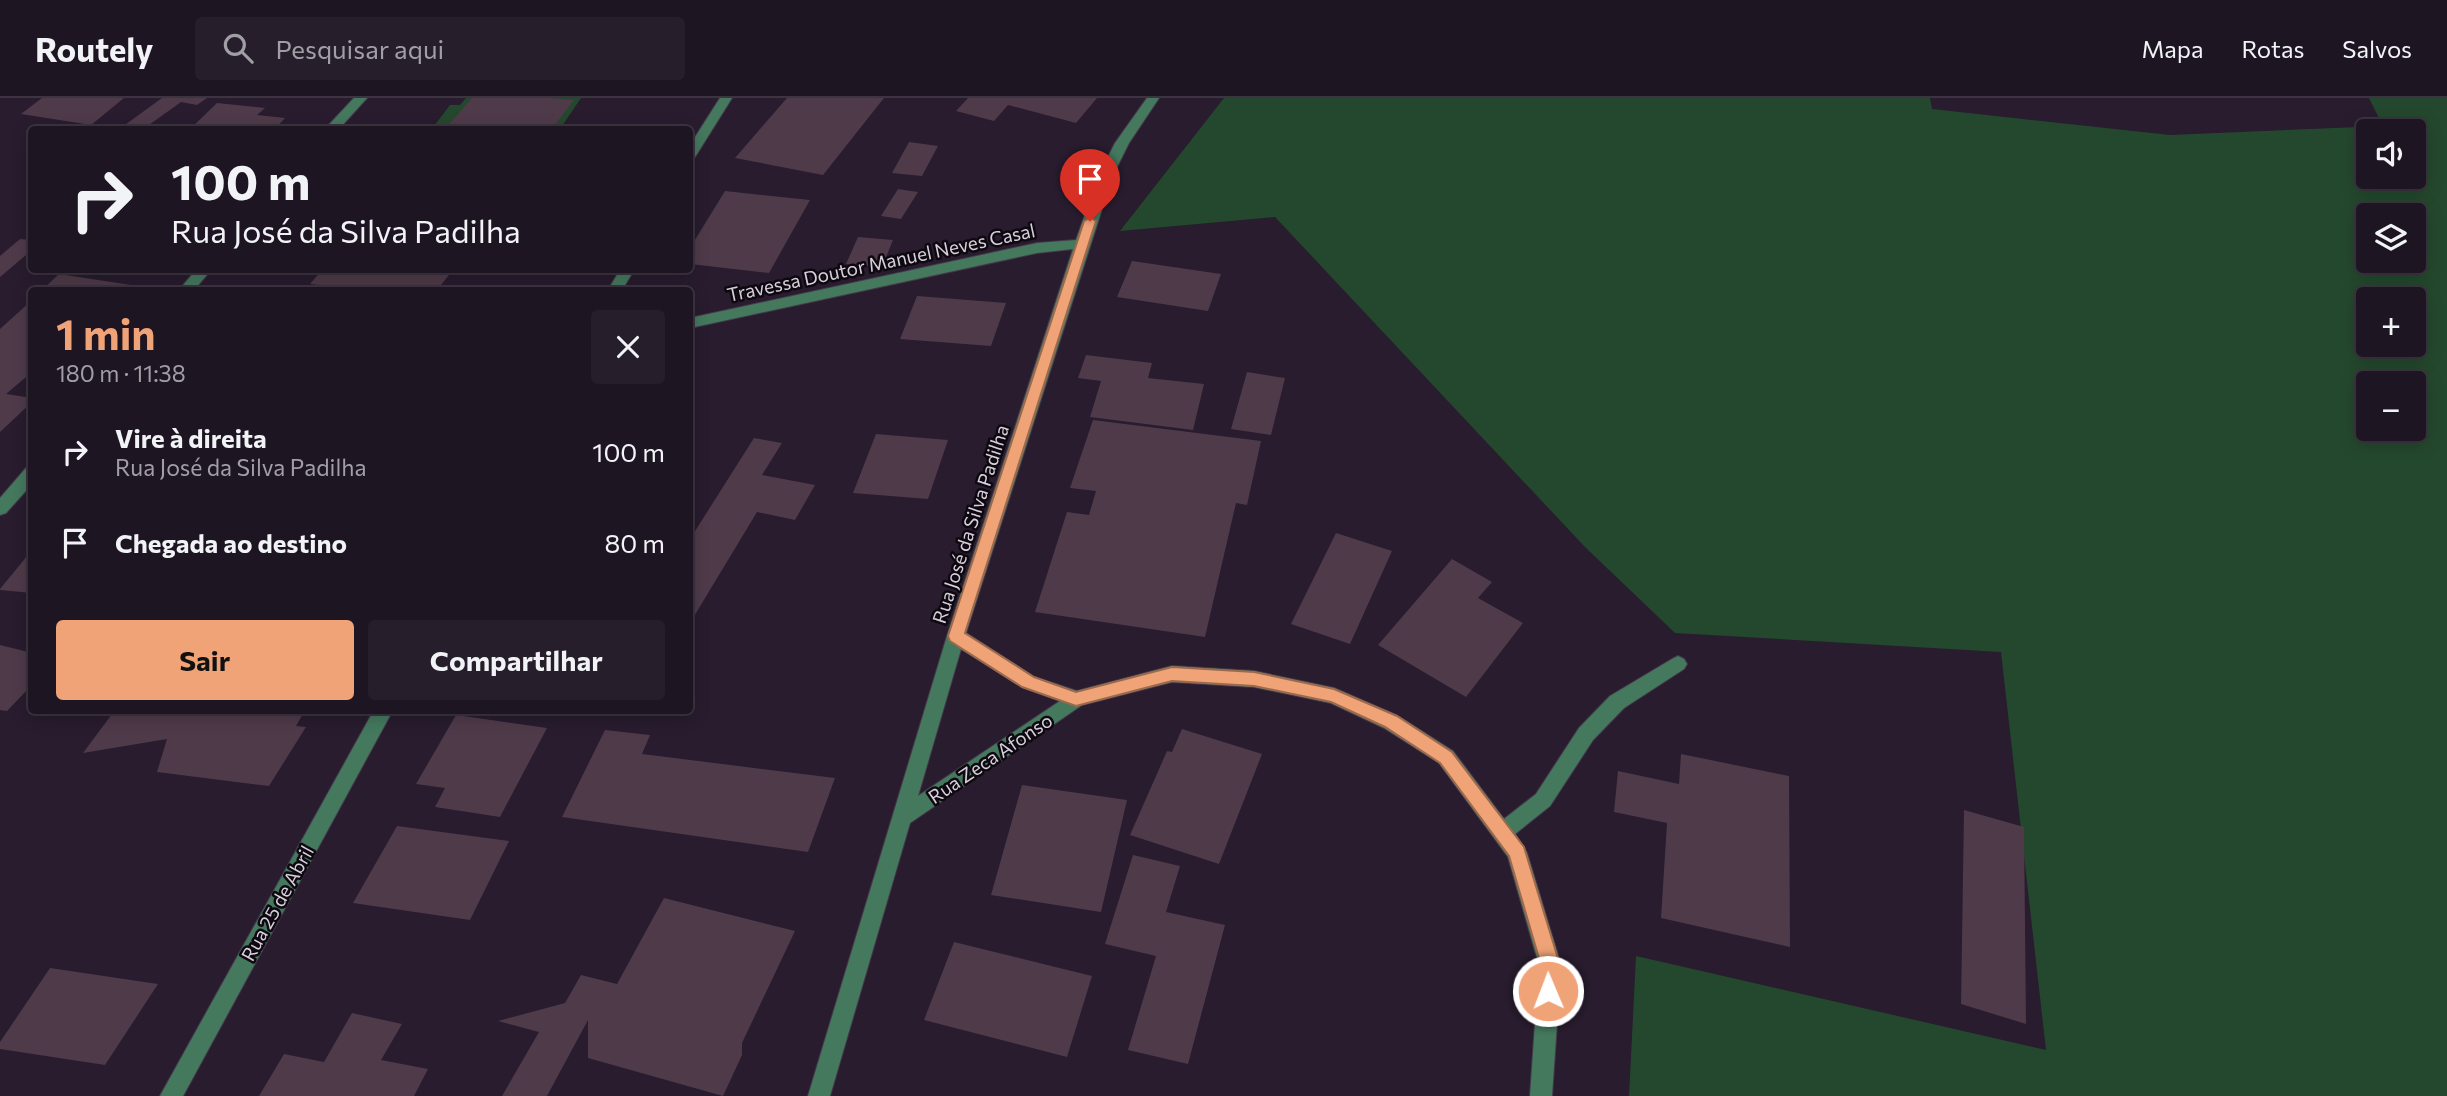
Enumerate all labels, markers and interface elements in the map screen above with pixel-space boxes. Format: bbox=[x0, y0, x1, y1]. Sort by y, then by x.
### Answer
search box bbox=[195, 17, 685, 80]
text: Routely bbox=[35, 28, 153, 69]
icon: search bbox=[219, 29, 257, 67]
text: Pesquisar aqui bbox=[275, 33, 444, 64]
text: Mapa bbox=[2142, 34, 2204, 63]
text: Rotas bbox=[2242, 34, 2304, 63]
text: Salvos bbox=[2342, 34, 2412, 63]
map controls bbox=[2356, 119, 2426, 441]
button: sound bbox=[2356, 119, 2426, 189]
pin bbox=[1060, 149, 1120, 221]
text: 100 m bbox=[171, 150, 310, 210]
icon: right bbox=[56, 154, 147, 245]
icon: arrive bbox=[1071, 160, 1109, 198]
button: layers bbox=[2356, 203, 2426, 273]
text: Rua José da Silva Padilha bbox=[171, 210, 521, 250]
street label: Travessa Doutor Manuel Neves Casal bbox=[725, 218, 1037, 306]
button: + bbox=[2356, 287, 2426, 357]
text: 1 min bbox=[56, 307, 156, 359]
button: close bbox=[591, 310, 665, 384]
text: 180 m · 11:38 bbox=[56, 359, 186, 387]
button: − bbox=[2356, 371, 2426, 441]
text: Vire à direita bbox=[115, 422, 267, 453]
street label: Rua José da Silva Padilha bbox=[927, 422, 1013, 626]
icon: right bbox=[56, 433, 94, 471]
text: 100 m bbox=[592, 436, 665, 467]
text: Rua José da Silva Padilha bbox=[115, 453, 366, 481]
icon: arrive bbox=[56, 524, 94, 562]
text: Chegada ao destino bbox=[115, 527, 347, 558]
text: 80 m bbox=[605, 527, 665, 558]
button: Sair bbox=[56, 620, 354, 700]
button: Compartilhar bbox=[368, 620, 665, 700]
street label: Rua Zeca Afonso bbox=[924, 708, 1056, 808]
street label: Rua 25 de Abril bbox=[236, 841, 318, 965]
position arrow bbox=[1511, 954, 1585, 1028]

